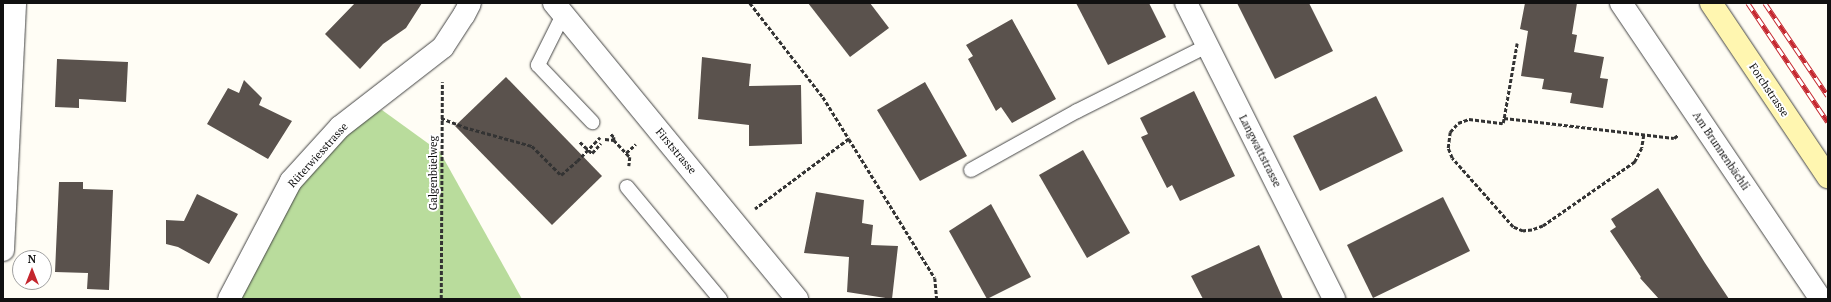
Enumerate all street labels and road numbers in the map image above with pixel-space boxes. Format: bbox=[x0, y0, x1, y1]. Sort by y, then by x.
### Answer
street label: Forchstrasse bbox=[1746, 61, 1792, 119]
street label: Am Brunnenbächli bbox=[1690, 109, 1752, 193]
street label: Langwattstrasse bbox=[1236, 113, 1284, 189]
street label: Rüterwiesstrasse bbox=[285, 120, 351, 190]
street label: Firststrasse bbox=[653, 125, 699, 177]
street label: Galgenbüelweg bbox=[426, 136, 440, 210]

